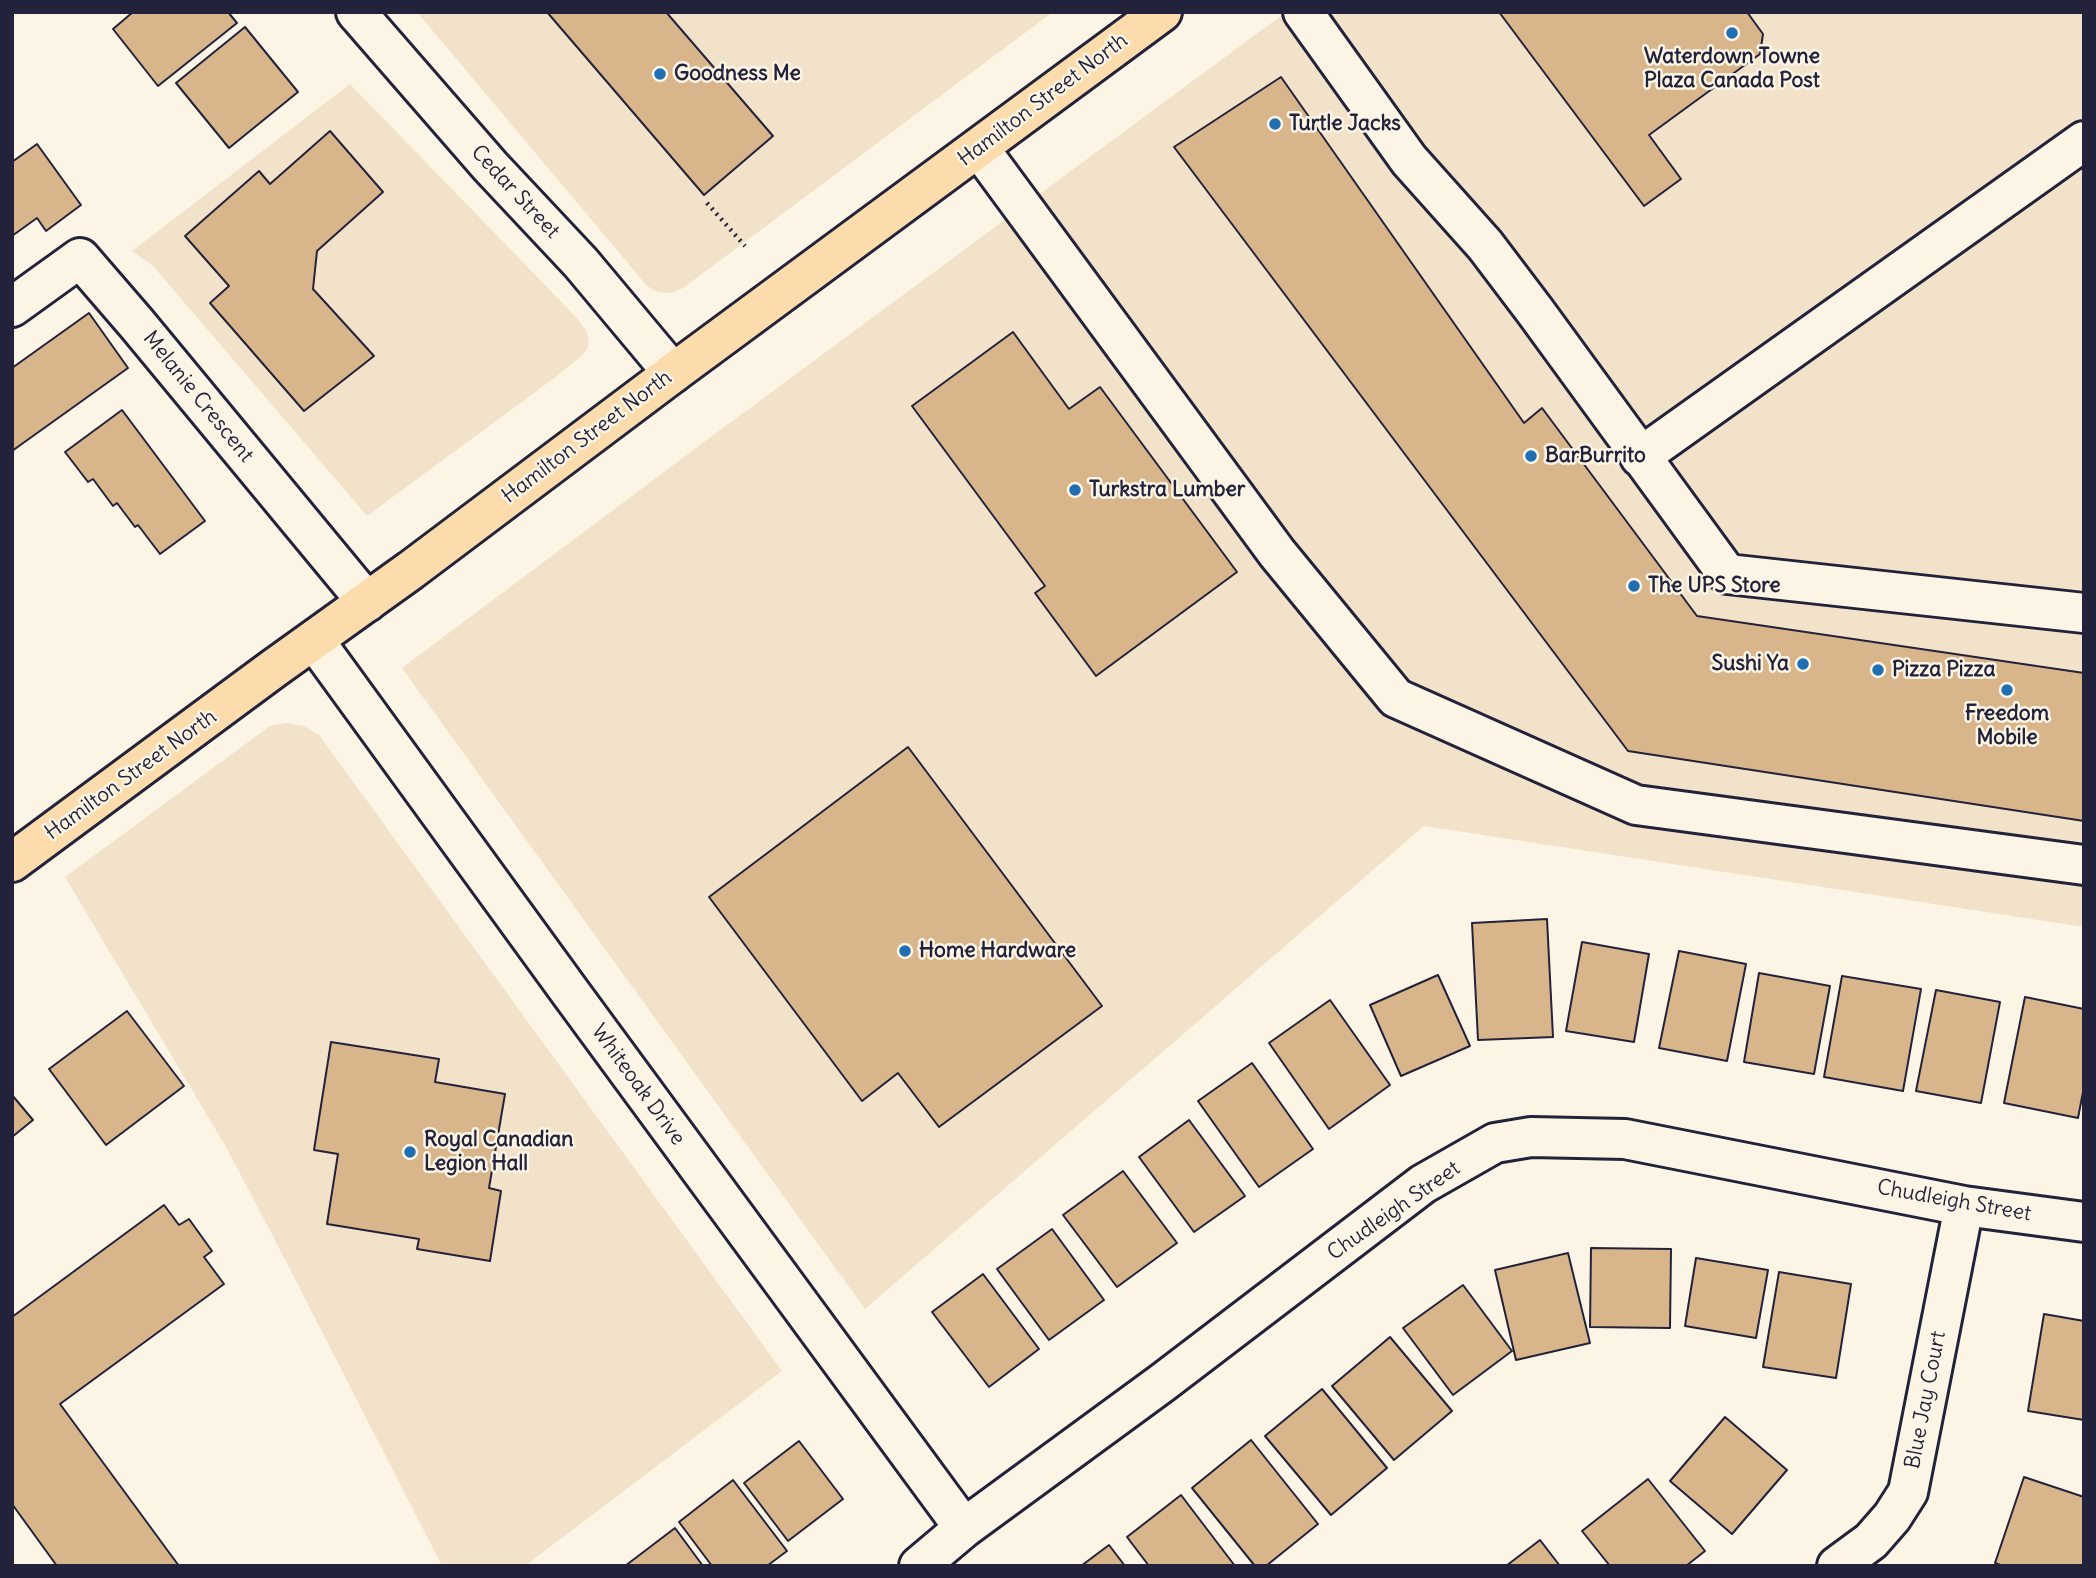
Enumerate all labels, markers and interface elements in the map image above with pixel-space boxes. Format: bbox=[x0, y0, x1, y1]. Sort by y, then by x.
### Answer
marker: Waterdown Towne Plaza Canada Post bbox=[1724, 25, 1740, 41]
street label: Hamilton Street North bbox=[953, 28, 1133, 172]
place label: Waterdown Towne Plaza Canada Post bbox=[1644, 44, 1820, 94]
place label: Goodness Me bbox=[674, 61, 801, 87]
marker: Goodness Me bbox=[652, 66, 668, 82]
place label: Turtle Jacks bbox=[1289, 111, 1401, 137]
marker: Turtle Jacks bbox=[1267, 116, 1283, 132]
street label: Cedar Street bbox=[465, 140, 565, 244]
street label: Melanie Crescent bbox=[137, 326, 259, 468]
street label: Hamilton Street North bbox=[497, 365, 677, 509]
place label: BarBurrito bbox=[1545, 443, 1646, 469]
marker: BarBurrito bbox=[1523, 448, 1539, 464]
place label: Turkstra Lumber bbox=[1089, 477, 1245, 503]
marker: Turkstra Lumber bbox=[1067, 482, 1083, 498]
place label: The UPS Store bbox=[1648, 573, 1781, 599]
marker: The UPS Store bbox=[1626, 578, 1642, 594]
place label: Sushi Ya bbox=[1712, 651, 1789, 677]
marker: Sushi Ya bbox=[1795, 656, 1811, 672]
place label: Pizza Pizza bbox=[1892, 657, 1995, 683]
marker: Pizza Pizza bbox=[1870, 662, 1886, 678]
marker: Freedom Mobile bbox=[1999, 682, 2015, 698]
place label: Freedom Mobile bbox=[1965, 701, 2049, 751]
street label: Hamilton Street North bbox=[40, 704, 222, 846]
place label: Home Hardware bbox=[919, 938, 1076, 964]
marker: Home Hardware bbox=[897, 943, 913, 959]
street label: Whiteoak Drive bbox=[586, 1020, 690, 1150]
place label: Royal Canadian Legion Hall bbox=[424, 1127, 574, 1177]
marker: Royal Canadian Legion Hall bbox=[402, 1144, 418, 1160]
street label: Chudleigh Street bbox=[1323, 1156, 1465, 1266]
street label: Chudleigh Street bbox=[1875, 1175, 2033, 1227]
street label: Blue Jay Court bbox=[1900, 1329, 1952, 1471]

